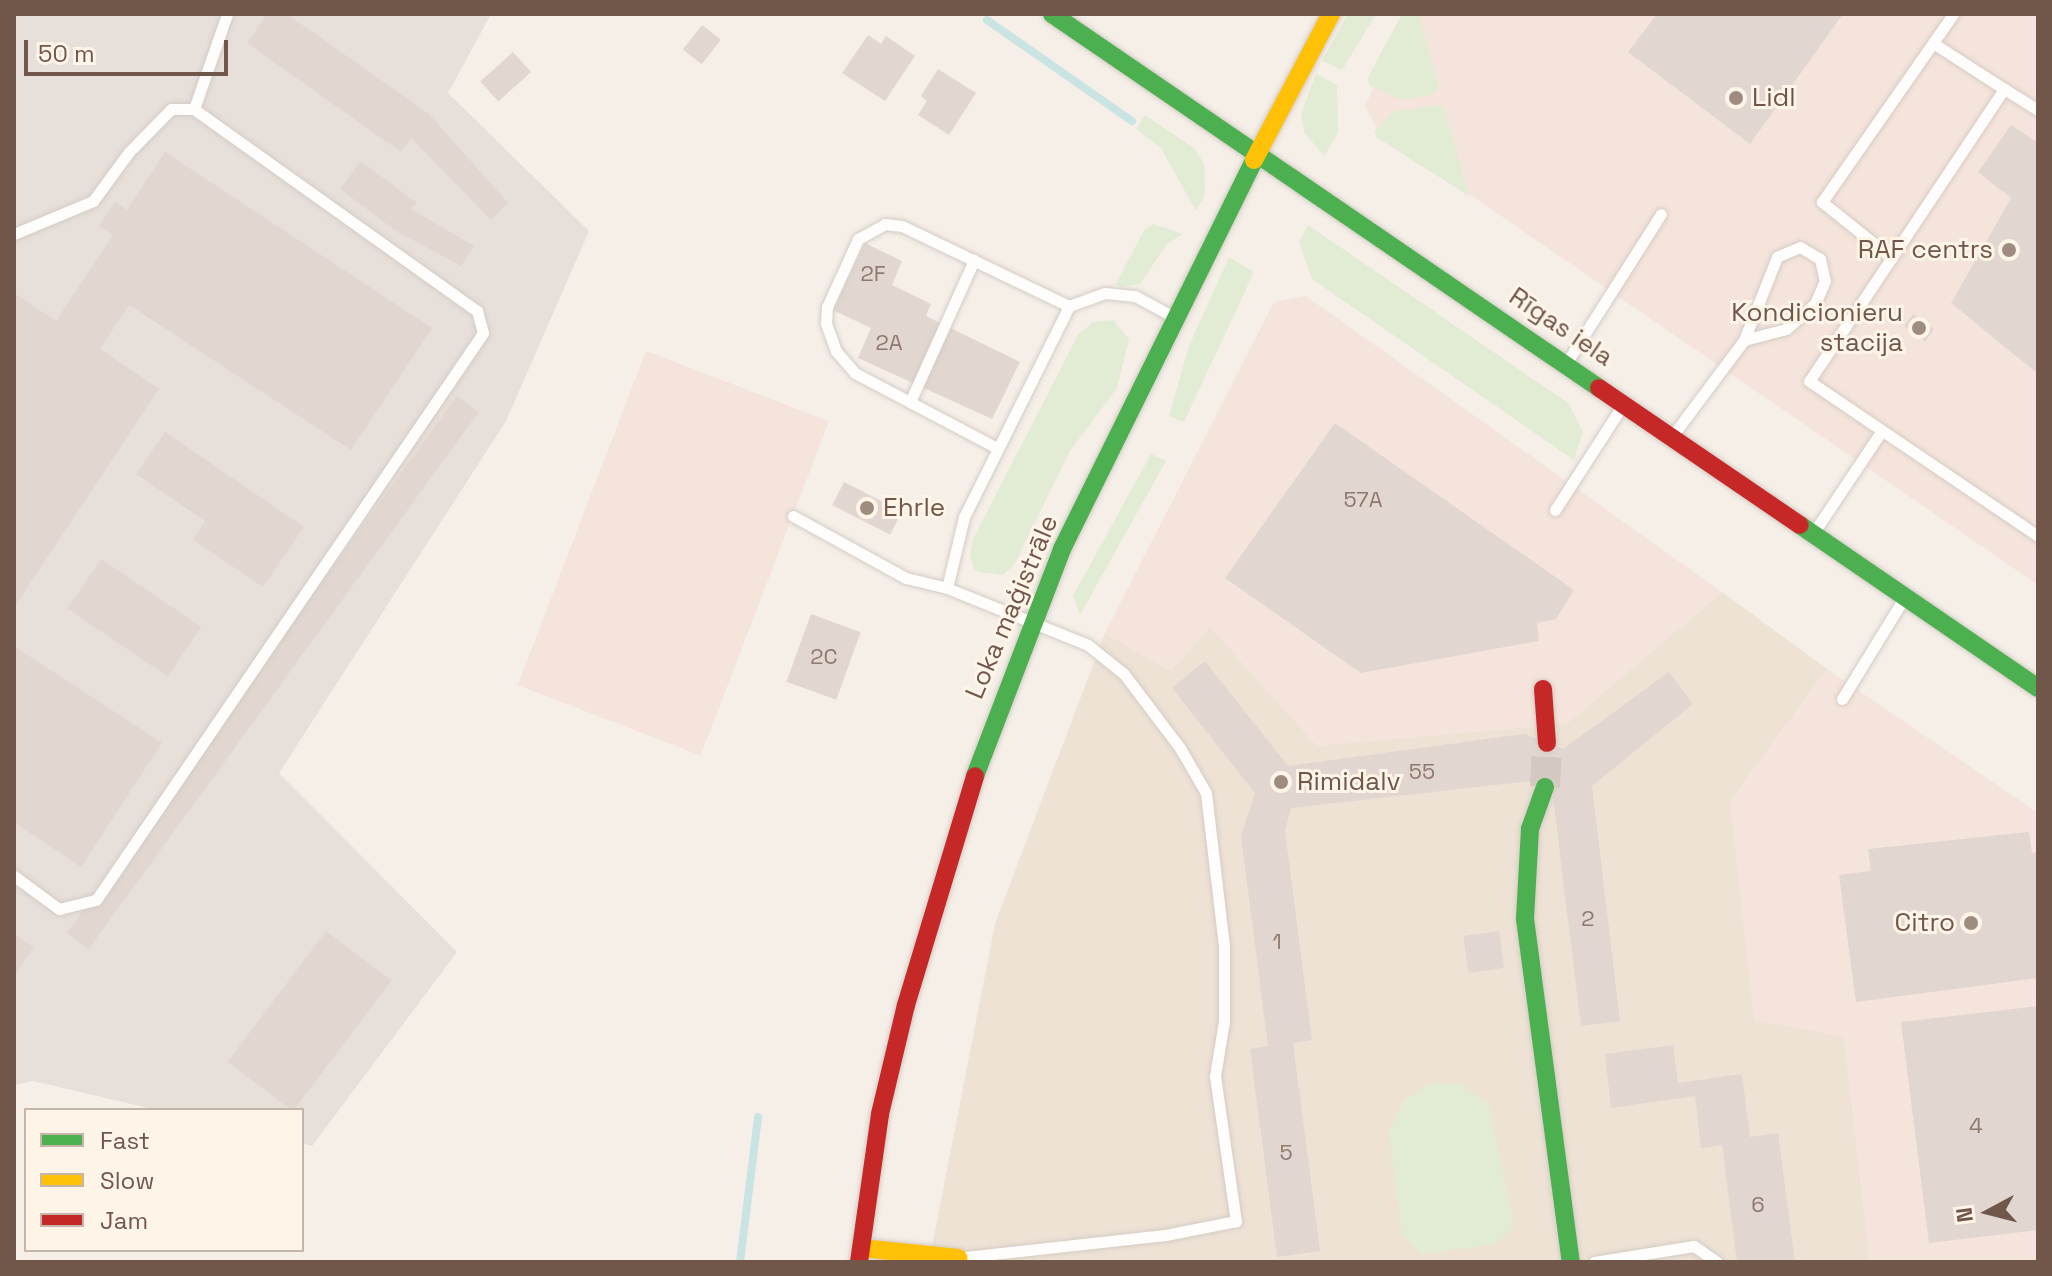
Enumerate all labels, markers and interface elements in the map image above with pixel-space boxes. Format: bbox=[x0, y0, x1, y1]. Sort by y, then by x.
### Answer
scale bar bbox=[28, 24, 232, 74]
text: 50 m bbox=[38, 38, 95, 69]
place label: Lidl bbox=[1752, 82, 1796, 114]
marker: Lidl bbox=[1727, 89, 1745, 107]
place label: RAF centrs bbox=[1858, 234, 1993, 266]
marker: RAF centrs bbox=[2000, 241, 2018, 259]
house number: 2F bbox=[860, 261, 886, 287]
street label: Rīgas iela bbox=[1503, 281, 1619, 373]
place label: Kondicionieru stacija bbox=[1731, 297, 1903, 358]
marker: Kondicionieru stacija bbox=[1910, 319, 1928, 337]
house number: 2A bbox=[875, 330, 903, 356]
house number: 57A bbox=[1343, 487, 1383, 513]
place label: Ehrle bbox=[883, 492, 945, 524]
marker: Ehrle bbox=[858, 499, 876, 517]
street label: Loka maģistrāle bbox=[959, 510, 1065, 704]
house number: 2C bbox=[810, 644, 838, 670]
house number: 55 bbox=[1409, 759, 1435, 785]
place label: Rimidalv bbox=[1297, 766, 1401, 798]
marker: Rimidalv bbox=[1272, 773, 1290, 791]
house number: 2 bbox=[1581, 906, 1595, 932]
place label: Citro bbox=[1895, 907, 1955, 939]
marker: Citro bbox=[1962, 914, 1980, 932]
house number: 1 bbox=[1272, 929, 1282, 955]
legend bbox=[24, 1108, 304, 1252]
house number: 4 bbox=[1969, 1113, 1983, 1139]
text: Fast bbox=[100, 1125, 150, 1156]
house number: 5 bbox=[1279, 1140, 1293, 1166]
text: Slow bbox=[100, 1165, 154, 1196]
north arrow bbox=[1948, 1172, 2028, 1252]
house number: 6 bbox=[1751, 1192, 1765, 1218]
text: Jam bbox=[100, 1205, 148, 1236]
text: N bbox=[1949, 1206, 1979, 1224]

